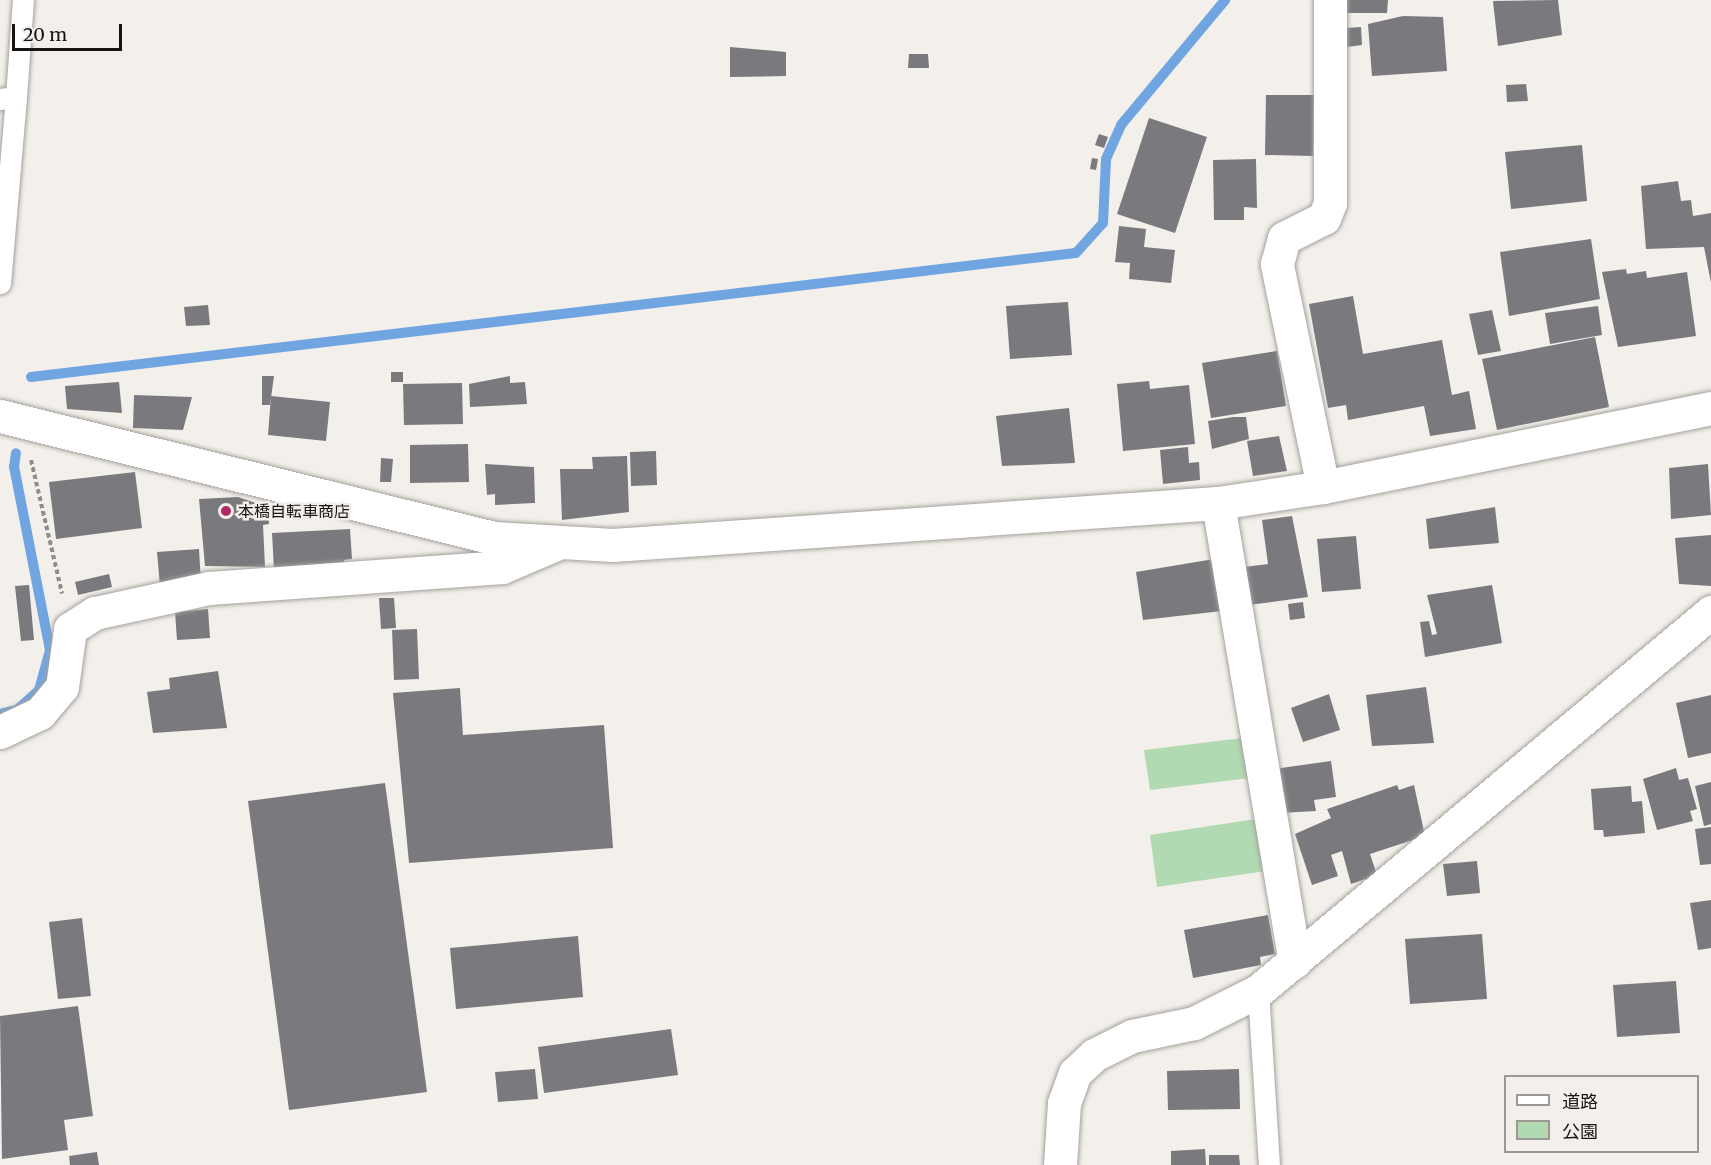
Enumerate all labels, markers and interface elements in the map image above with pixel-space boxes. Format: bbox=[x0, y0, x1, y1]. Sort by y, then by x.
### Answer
scale bar bbox=[15, 12, 124, 50]
text: 20 m bbox=[23, 23, 67, 46]
place label: 本橋自転車商店 bbox=[238, 501, 350, 521]
marker: 本橋自転車商店 bbox=[219, 504, 233, 518]
legend bbox=[1504, 1075, 1699, 1153]
text: 道路 bbox=[1562, 1090, 1598, 1113]
text: 公園 bbox=[1562, 1120, 1598, 1143]

